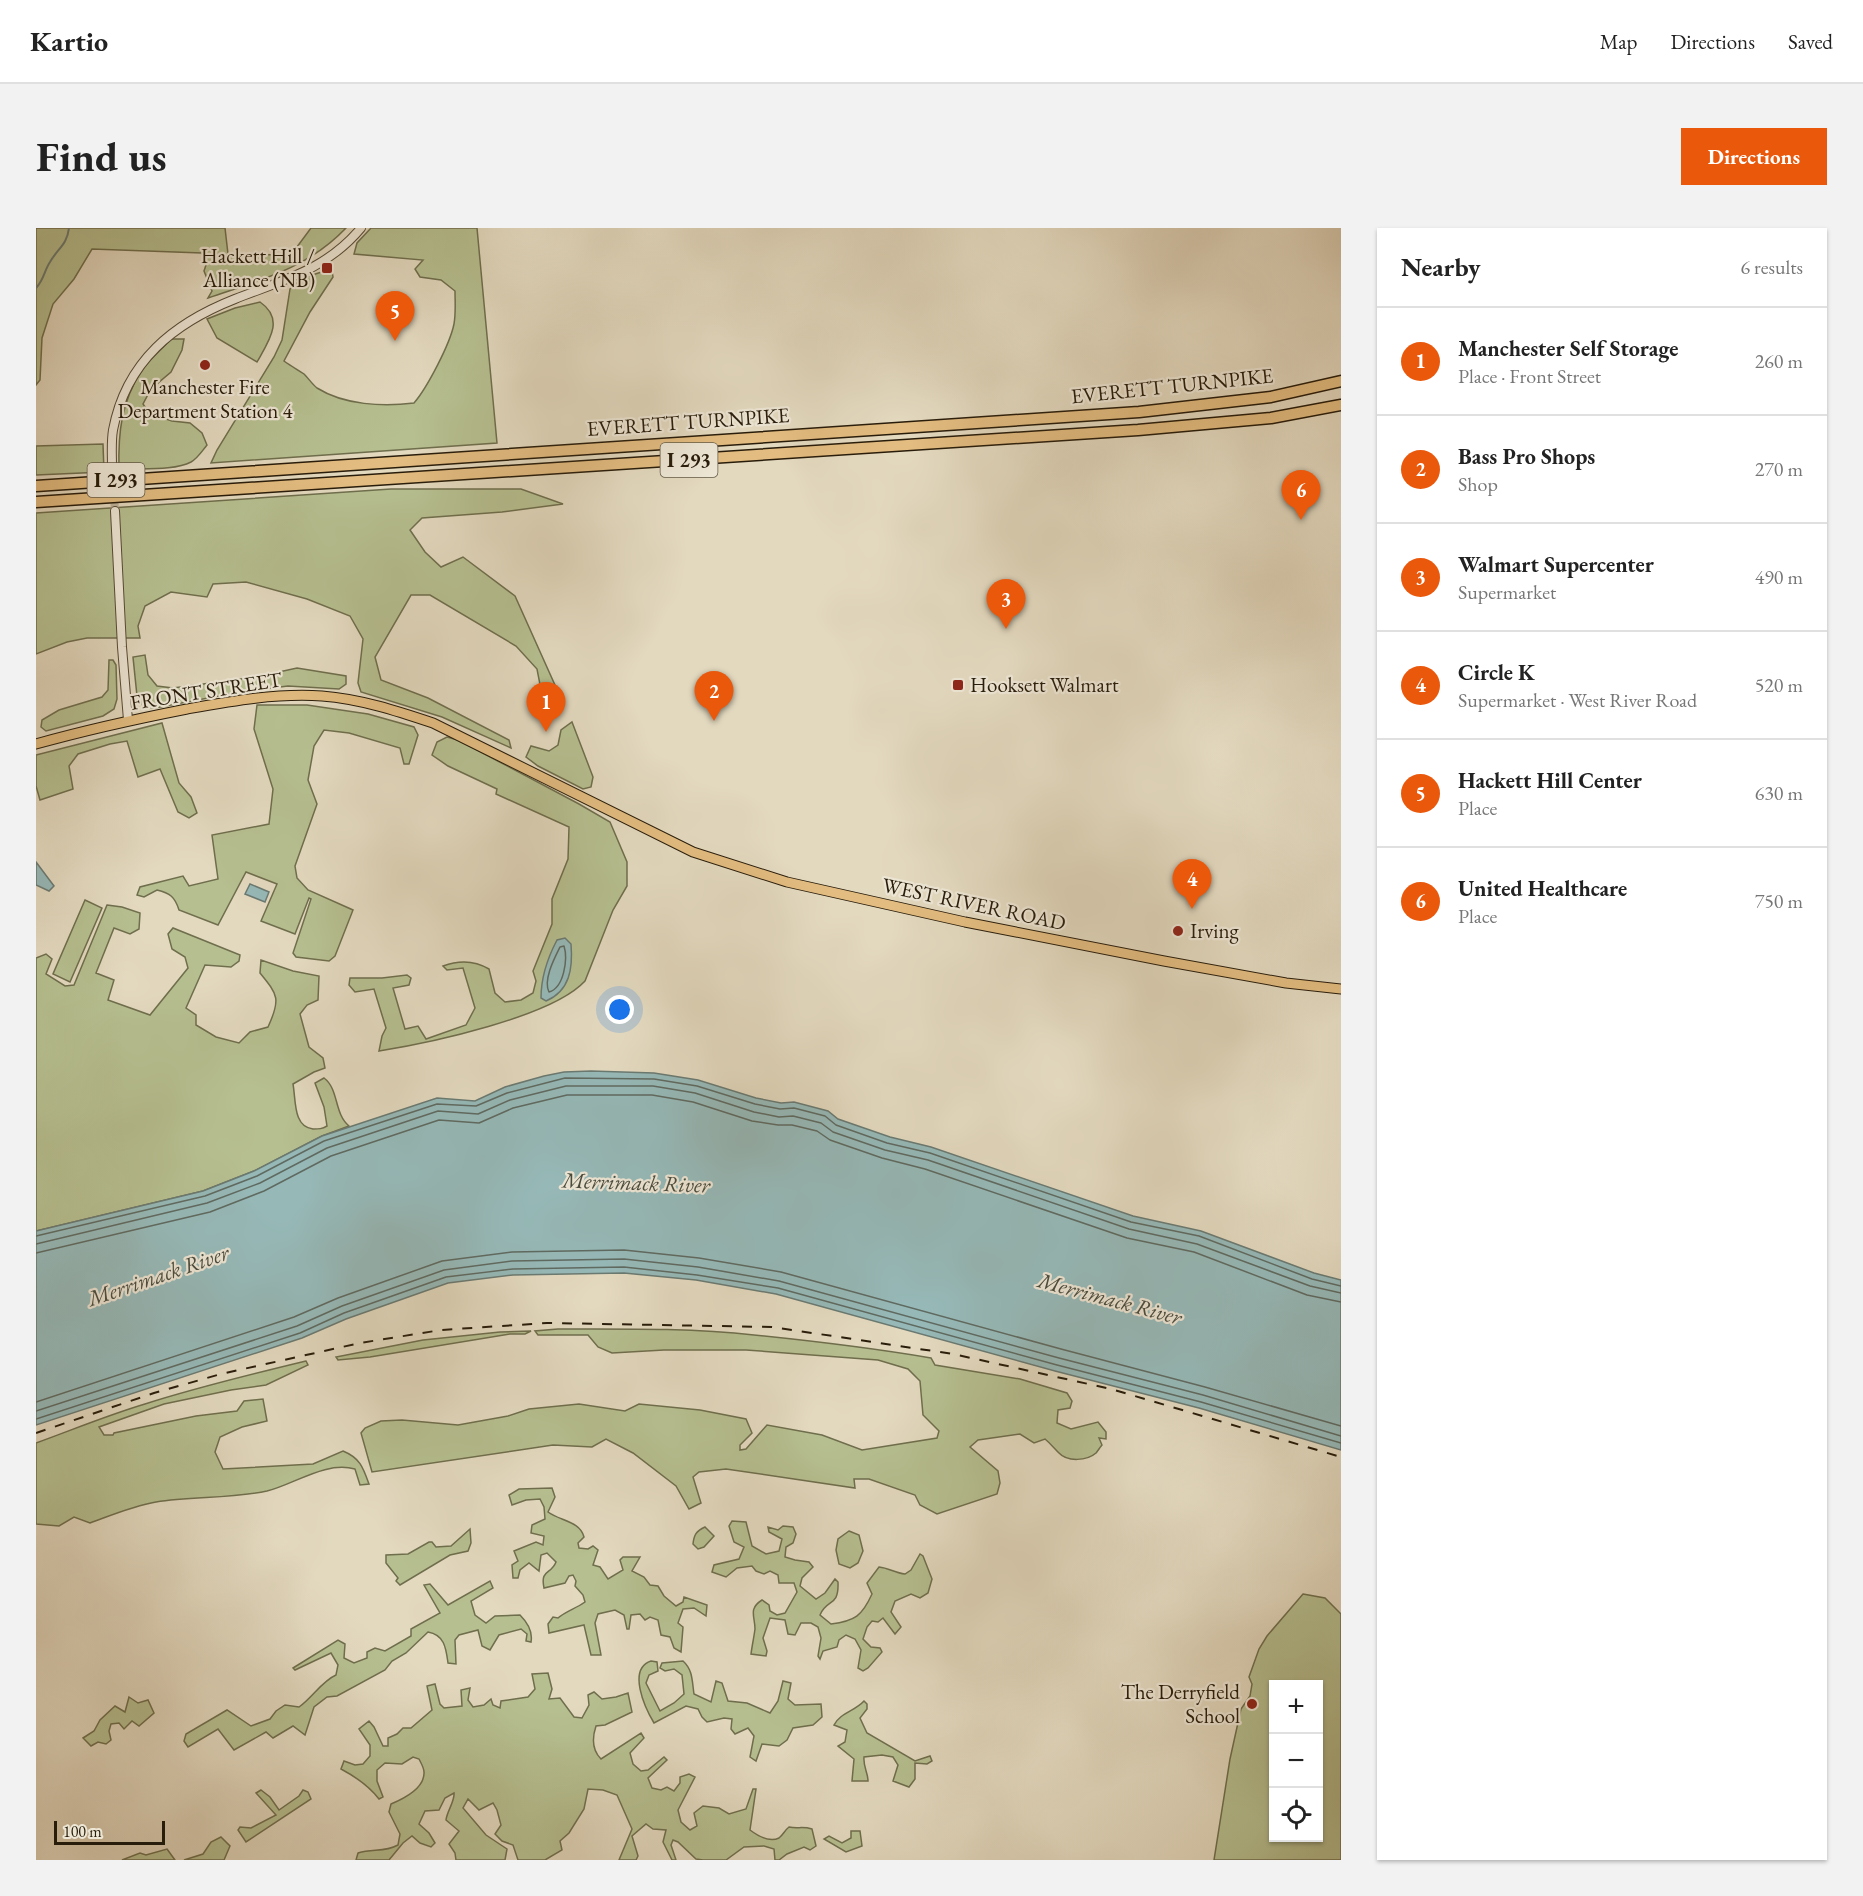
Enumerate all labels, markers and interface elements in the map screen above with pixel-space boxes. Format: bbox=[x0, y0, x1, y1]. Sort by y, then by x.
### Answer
text: Kartio bbox=[30, 23, 108, 59]
text: Map bbox=[1600, 28, 1637, 55]
text: Directions bbox=[1670, 28, 1755, 55]
text: Saved bbox=[1788, 28, 1833, 55]
button: Directions bbox=[1681, 128, 1827, 185]
text: Find us bbox=[36, 129, 167, 184]
place label: Hackett Hill / Alliance (NB) bbox=[201, 242, 315, 293]
text: Nearby bbox=[1401, 250, 1481, 284]
text: 6 results bbox=[1740, 254, 1803, 280]
marker: Hackett Hill / Alliance (NB) bbox=[320, 261, 334, 275]
pin: 5 bbox=[376, 291, 414, 341]
text: Manchester Self Storage bbox=[1458, 334, 1678, 363]
text: 1 bbox=[1415, 348, 1426, 374]
text: 260 m bbox=[1755, 348, 1803, 374]
marker: Manchester Fire Department Station 4 bbox=[198, 358, 212, 372]
street label: EVERETT TURNPIKE bbox=[1070, 361, 1274, 410]
text: Place · Front Street bbox=[1458, 363, 1601, 389]
place label: Manchester Fire Department Station 4 bbox=[117, 373, 293, 424]
street label: EVERETT TURNPIKE bbox=[586, 401, 790, 442]
text: Bass Pro Shops bbox=[1458, 442, 1595, 471]
road number: I 293 bbox=[660, 443, 718, 477]
text: 2 bbox=[1415, 456, 1426, 482]
text: 270 m bbox=[1755, 456, 1803, 482]
road number: I 293 bbox=[88, 463, 145, 497]
pin: 6 bbox=[1282, 470, 1320, 520]
text: Shop bbox=[1458, 471, 1498, 497]
text: Walmart Supercenter bbox=[1458, 550, 1654, 579]
text: 3 bbox=[1415, 564, 1426, 590]
text: 490 m bbox=[1755, 564, 1803, 590]
text: Supermarket bbox=[1458, 579, 1556, 605]
pin: 3 bbox=[986, 580, 1026, 629]
text: Circle K bbox=[1458, 658, 1535, 687]
street label: FRONT STREET bbox=[128, 665, 285, 716]
place label: Hooksett Walmart bbox=[970, 671, 1119, 698]
pin: 2 bbox=[694, 672, 734, 721]
text: 4 bbox=[1415, 672, 1426, 698]
text: 520 m bbox=[1755, 672, 1803, 698]
marker: Hooksett Walmart bbox=[951, 678, 965, 692]
pin: 1 bbox=[526, 682, 566, 732]
text: Supermarket · West River Road bbox=[1458, 687, 1697, 713]
text: Hackett Hill Center bbox=[1458, 766, 1642, 795]
text: 5 bbox=[1415, 780, 1426, 806]
text: 630 m bbox=[1755, 780, 1803, 806]
text: Place bbox=[1458, 795, 1497, 821]
pin: 4 bbox=[1172, 860, 1212, 909]
street label: WEST RIVER ROAD bbox=[880, 871, 1069, 936]
text: United Healthcare bbox=[1458, 874, 1627, 903]
text: 6 bbox=[1415, 888, 1426, 914]
text: 750 m bbox=[1755, 888, 1803, 914]
text: Place bbox=[1458, 903, 1497, 929]
place label: Irving bbox=[1190, 917, 1240, 944]
marker: Irving bbox=[1171, 924, 1185, 938]
your location bbox=[605, 995, 634, 1024]
water label: Merrimack River bbox=[560, 1165, 712, 1200]
water label: Merrimack River bbox=[82, 1237, 234, 1314]
water label: Merrimack River bbox=[1033, 1265, 1187, 1332]
place label: The Derryfield School bbox=[1121, 1678, 1240, 1729]
map controls bbox=[1269, 1680, 1323, 1842]
button: + bbox=[1269, 1680, 1323, 1734]
marker: The Derryfield School bbox=[1245, 1697, 1259, 1711]
button: − bbox=[1269, 1734, 1323, 1788]
button: locate bbox=[1269, 1788, 1323, 1842]
scale bar bbox=[54, 1818, 165, 1846]
text: 100 m bbox=[63, 1821, 102, 1842]

